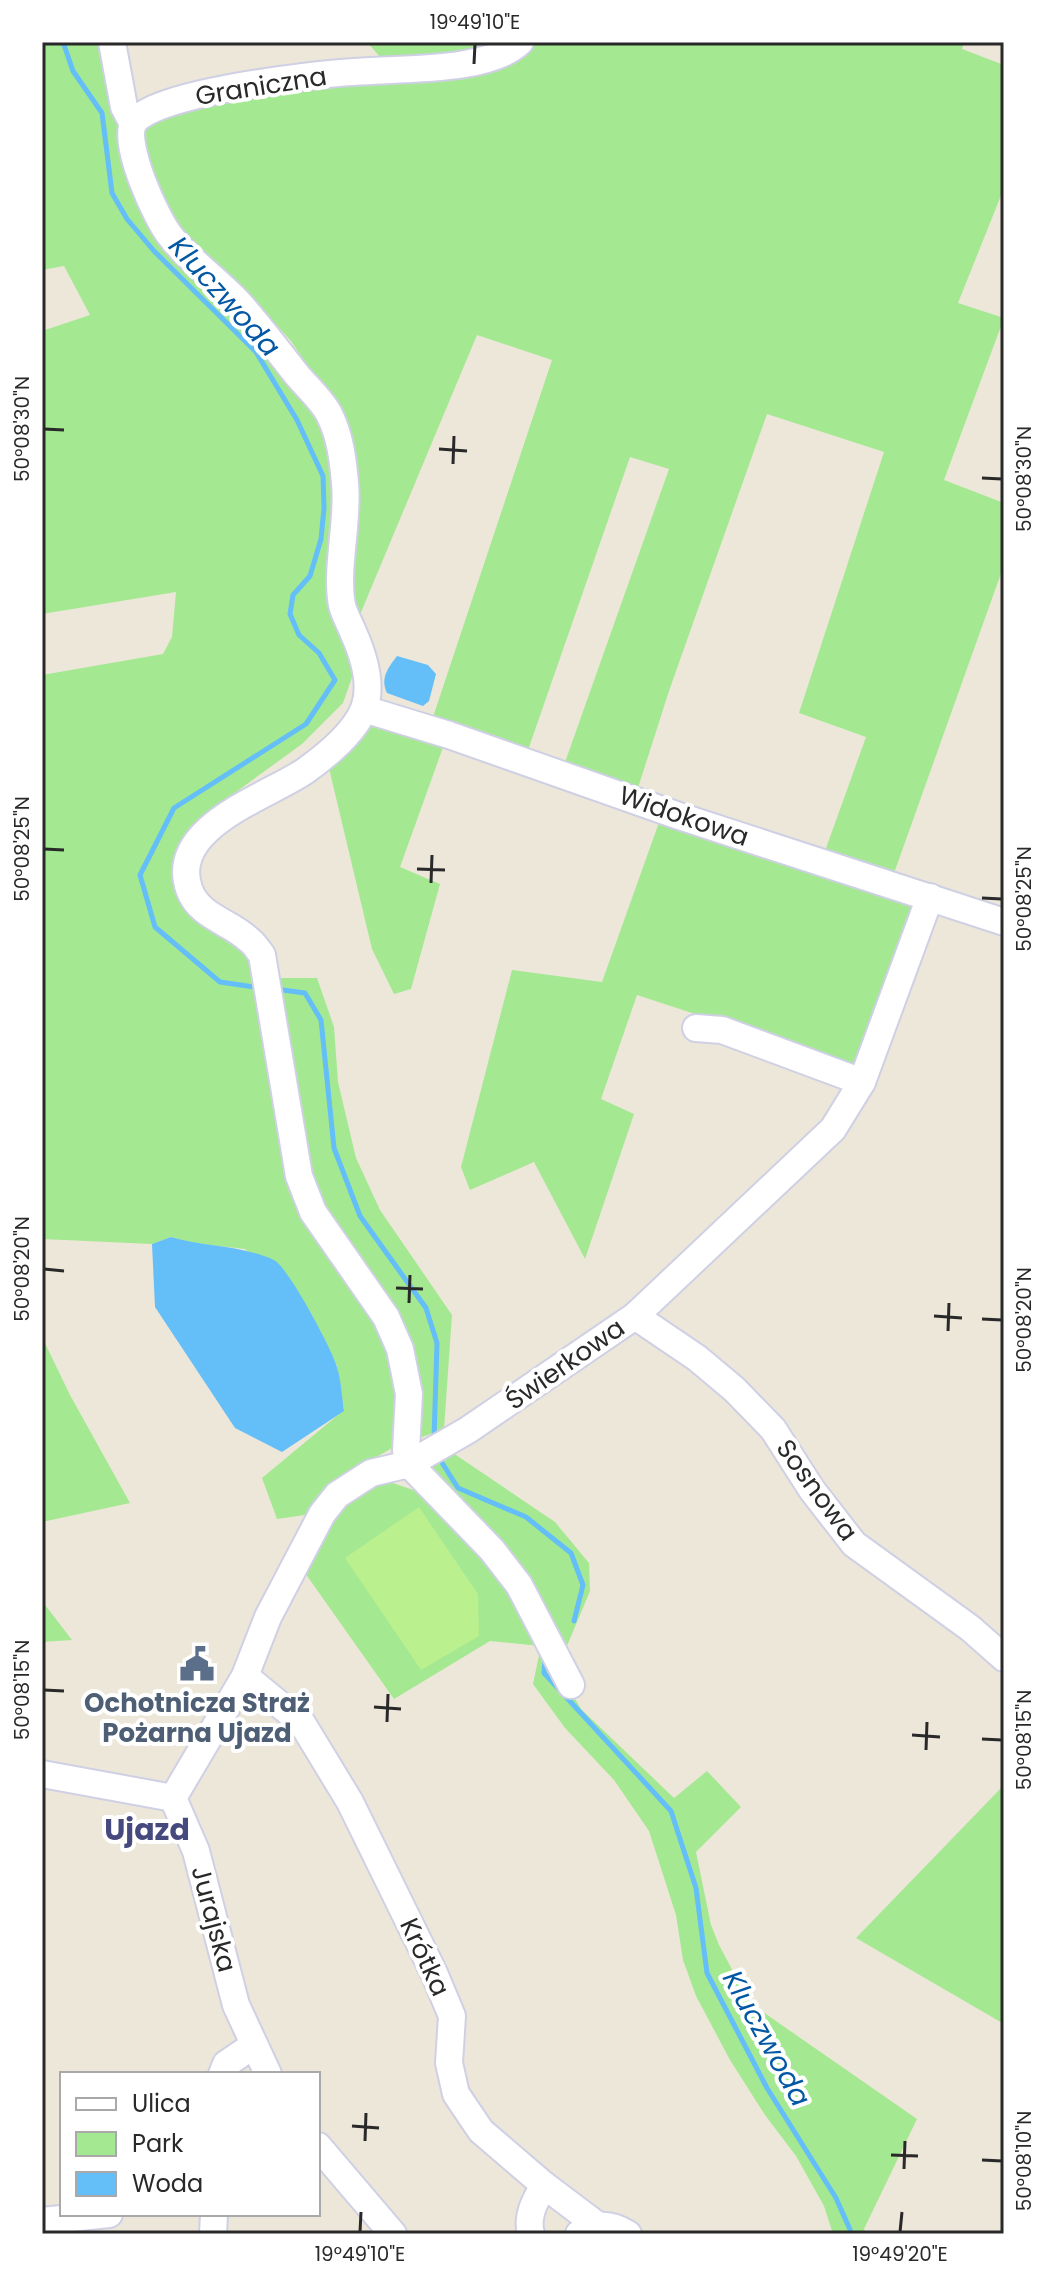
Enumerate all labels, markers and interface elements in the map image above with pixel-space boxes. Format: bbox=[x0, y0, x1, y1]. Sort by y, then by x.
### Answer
text: 19°49'10"E bbox=[430, 8, 520, 36]
street label: Graniczna bbox=[193, 58, 329, 114]
water label: Kluczwoda bbox=[160, 228, 289, 365]
text: 50°08'30"N bbox=[8, 376, 36, 482]
text: 50°08'30"N bbox=[1010, 426, 1038, 532]
street label: Widokowa bbox=[614, 777, 754, 855]
text: 50°08'25"N bbox=[8, 796, 36, 902]
text: 50°08'25"N bbox=[1010, 846, 1038, 952]
text: 50°08'20"N bbox=[8, 1216, 36, 1322]
text: 50°08'20"N bbox=[1010, 1267, 1038, 1373]
street label: Świerkowa bbox=[498, 1310, 632, 1418]
street label: Sosnowa bbox=[768, 1432, 866, 1548]
text: 50°08'15"N bbox=[8, 1640, 36, 1740]
public building icon: Ochotnicza Straż Pożarna Ujazd bbox=[178, 1645, 216, 1683]
place label: Ochotnicza Straż Pożarna Ujazd bbox=[84, 1685, 310, 1751]
text: 50°08'15"N bbox=[1010, 1690, 1038, 1790]
district label: Ujazd bbox=[104, 1808, 190, 1851]
street label: Jurajska bbox=[183, 1862, 245, 1976]
street label: Krótka bbox=[391, 1912, 459, 2002]
water label: Kluczwoda bbox=[713, 1963, 820, 2113]
legend bbox=[60, 2072, 320, 2216]
text: Ulica bbox=[132, 2087, 191, 2120]
text: 50°08'10"N bbox=[1010, 2111, 1038, 2211]
text: Park bbox=[132, 2127, 184, 2160]
text: Woda bbox=[132, 2167, 203, 2200]
text: 19°49'10"E bbox=[315, 2240, 405, 2268]
text: 19°49'20"E bbox=[852, 2240, 948, 2268]

